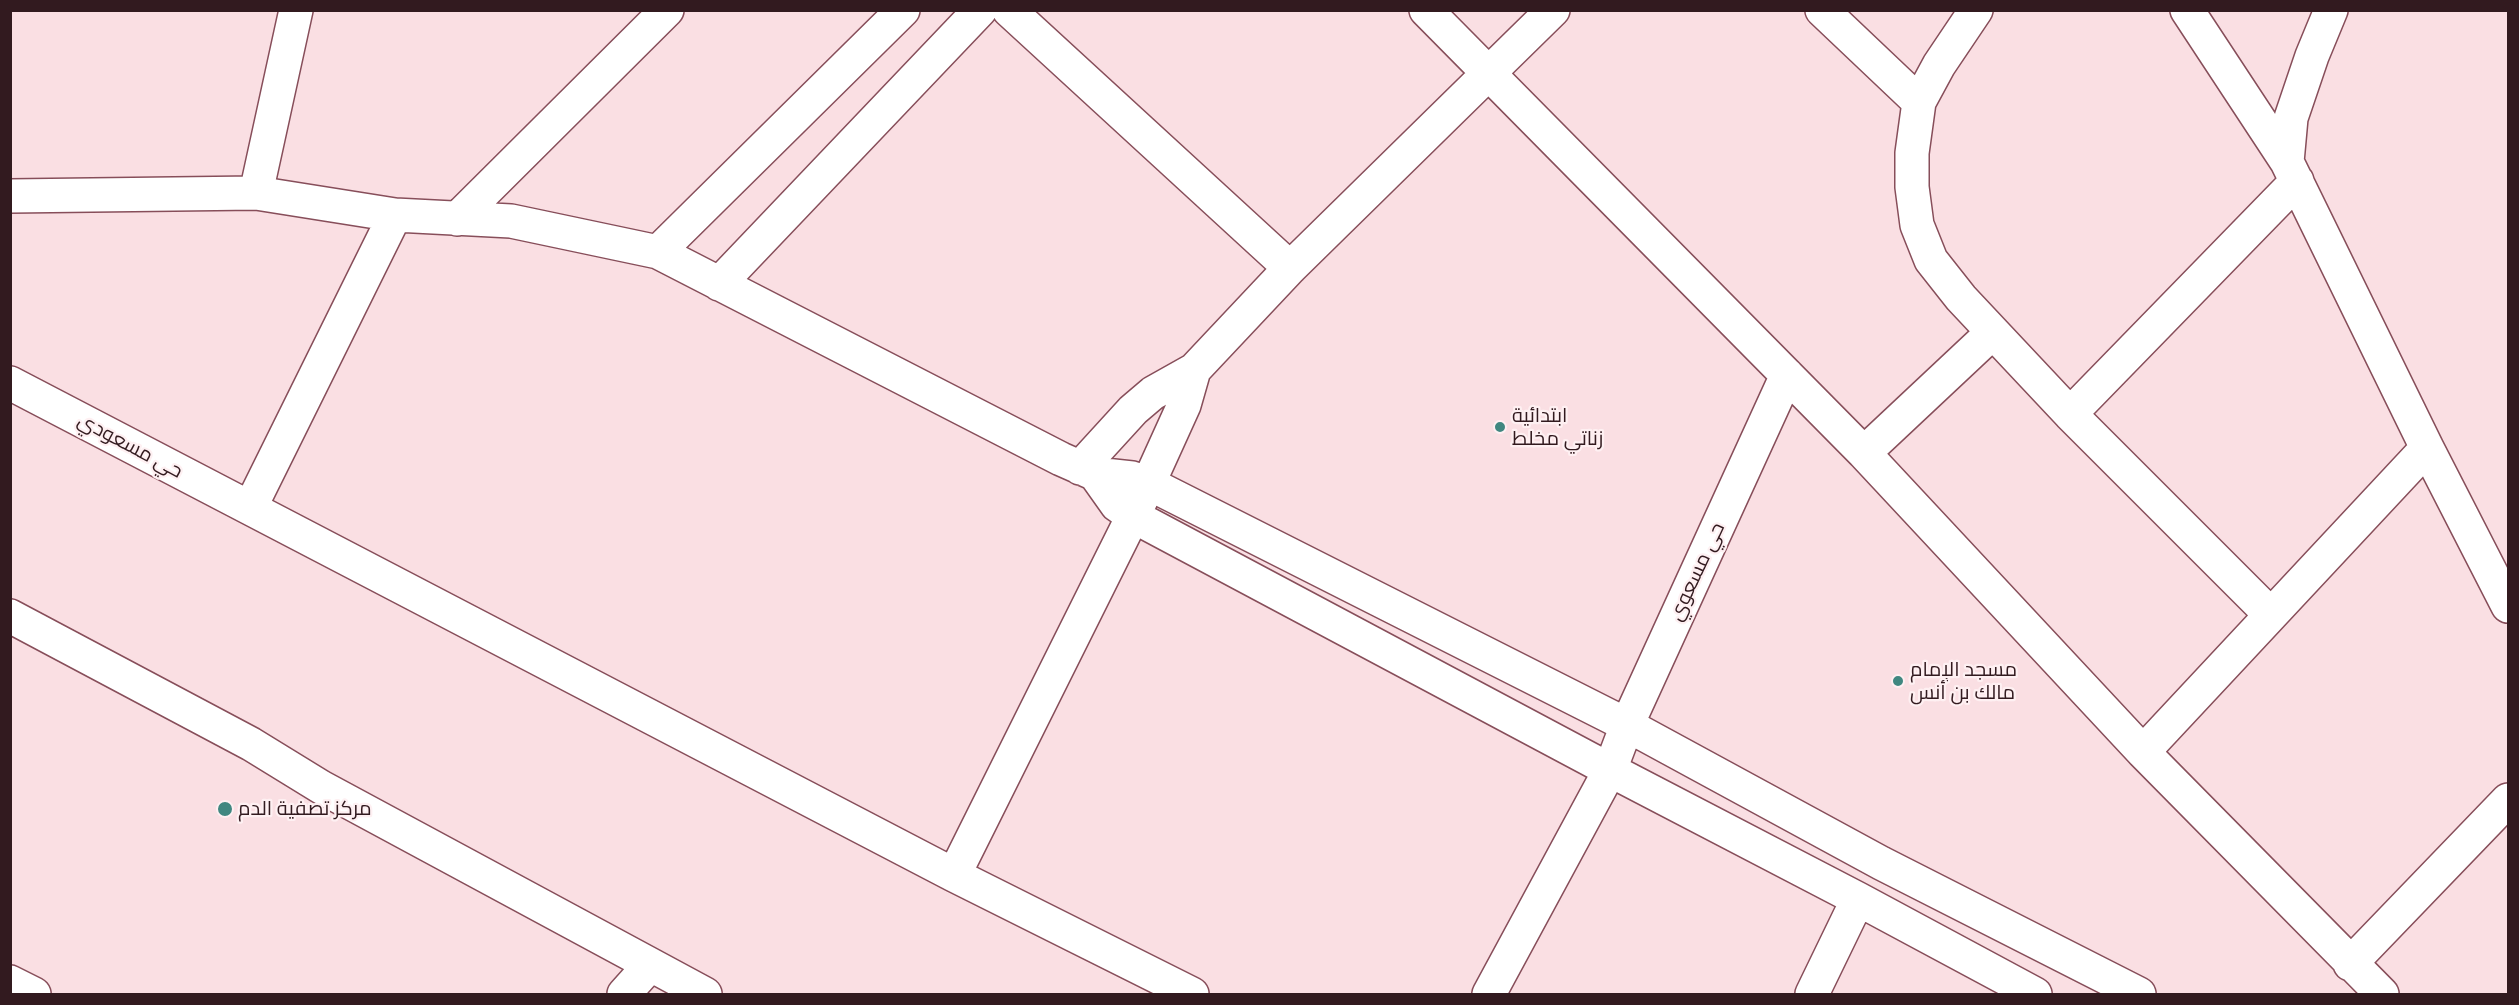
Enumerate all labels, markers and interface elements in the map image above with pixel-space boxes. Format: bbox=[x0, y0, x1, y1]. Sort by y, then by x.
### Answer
place label: ابتدائية زناتي مخلط bbox=[1512, 404, 1603, 451]
street label: حي مسعودي bbox=[73, 408, 187, 484]
marker: ابتدائية زناتي مخلط bbox=[1493, 420, 1507, 434]
street label: حي مسعوي bbox=[1664, 519, 1730, 625]
place label: مسجد الإمام مالك بن أنس bbox=[1910, 658, 2017, 705]
marker: مسجد الإمام مالك بن أنس bbox=[1891, 674, 1905, 688]
place label: مركز تصفية الدم bbox=[238, 797, 371, 821]
marker: مركز تصفية الدم bbox=[216, 800, 234, 818]

